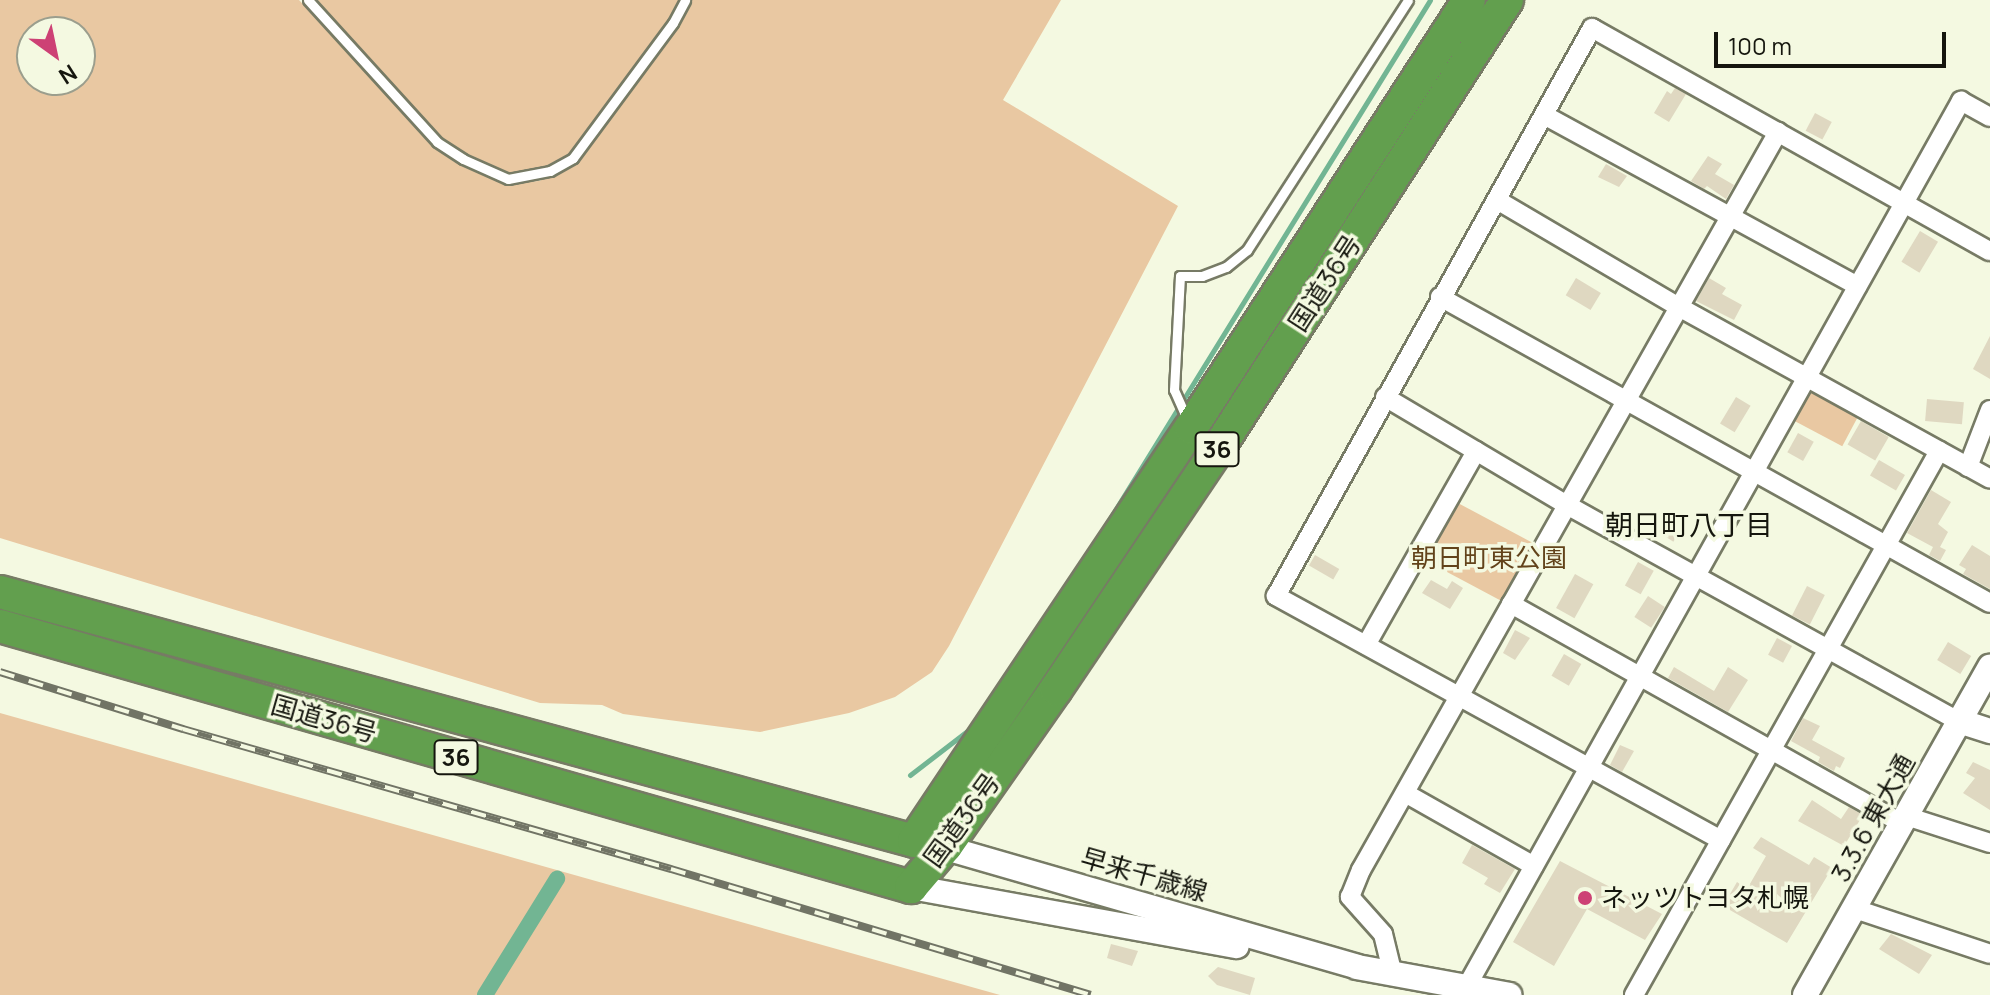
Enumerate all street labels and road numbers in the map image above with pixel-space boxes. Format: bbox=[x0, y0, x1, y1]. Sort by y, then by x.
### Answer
street label: 国道36号 bbox=[1282, 229, 1368, 337]
road number: 36 bbox=[1193, 429, 1241, 469]
street label: 国道36号 bbox=[268, 689, 380, 749]
road number: 36 bbox=[432, 737, 480, 777]
street label: 3.3.6 東大通 bbox=[1825, 749, 1921, 887]
street label: 国道36号 bbox=[917, 767, 1007, 873]
street label: 早来千歳線 bbox=[1077, 842, 1211, 908]

